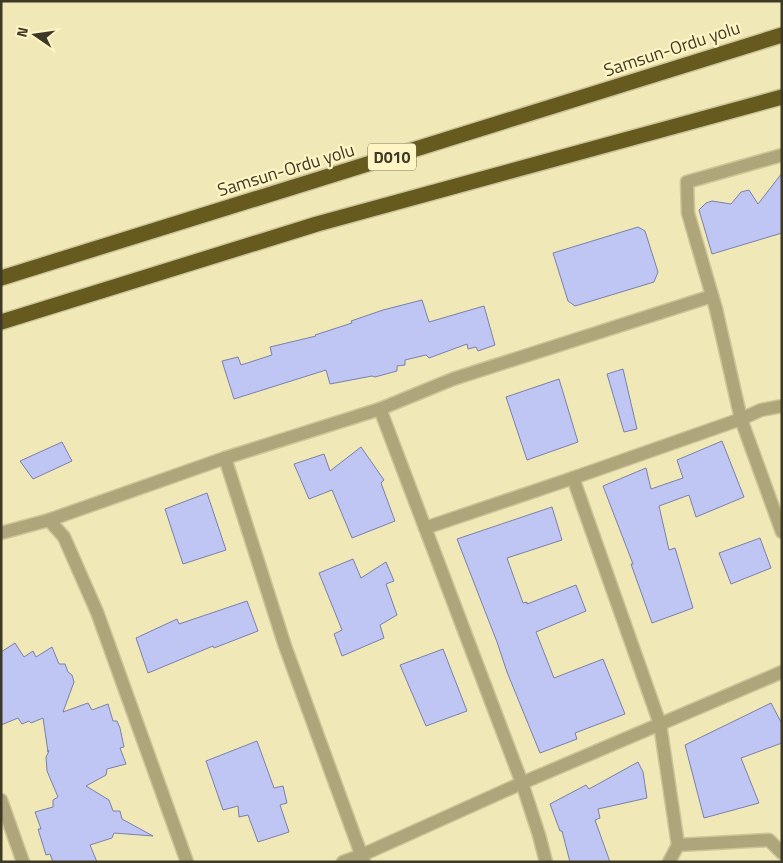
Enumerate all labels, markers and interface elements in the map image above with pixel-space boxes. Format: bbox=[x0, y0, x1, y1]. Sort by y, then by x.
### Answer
north arrow bbox=[10, 10, 60, 60]
street label: Samsun-Ordu yolu bbox=[600, 14, 744, 83]
text: N bbox=[11, 25, 33, 39]
street label: Samsun-Ordu yolu bbox=[214, 136, 358, 203]
road number: D010 bbox=[368, 144, 416, 170]

